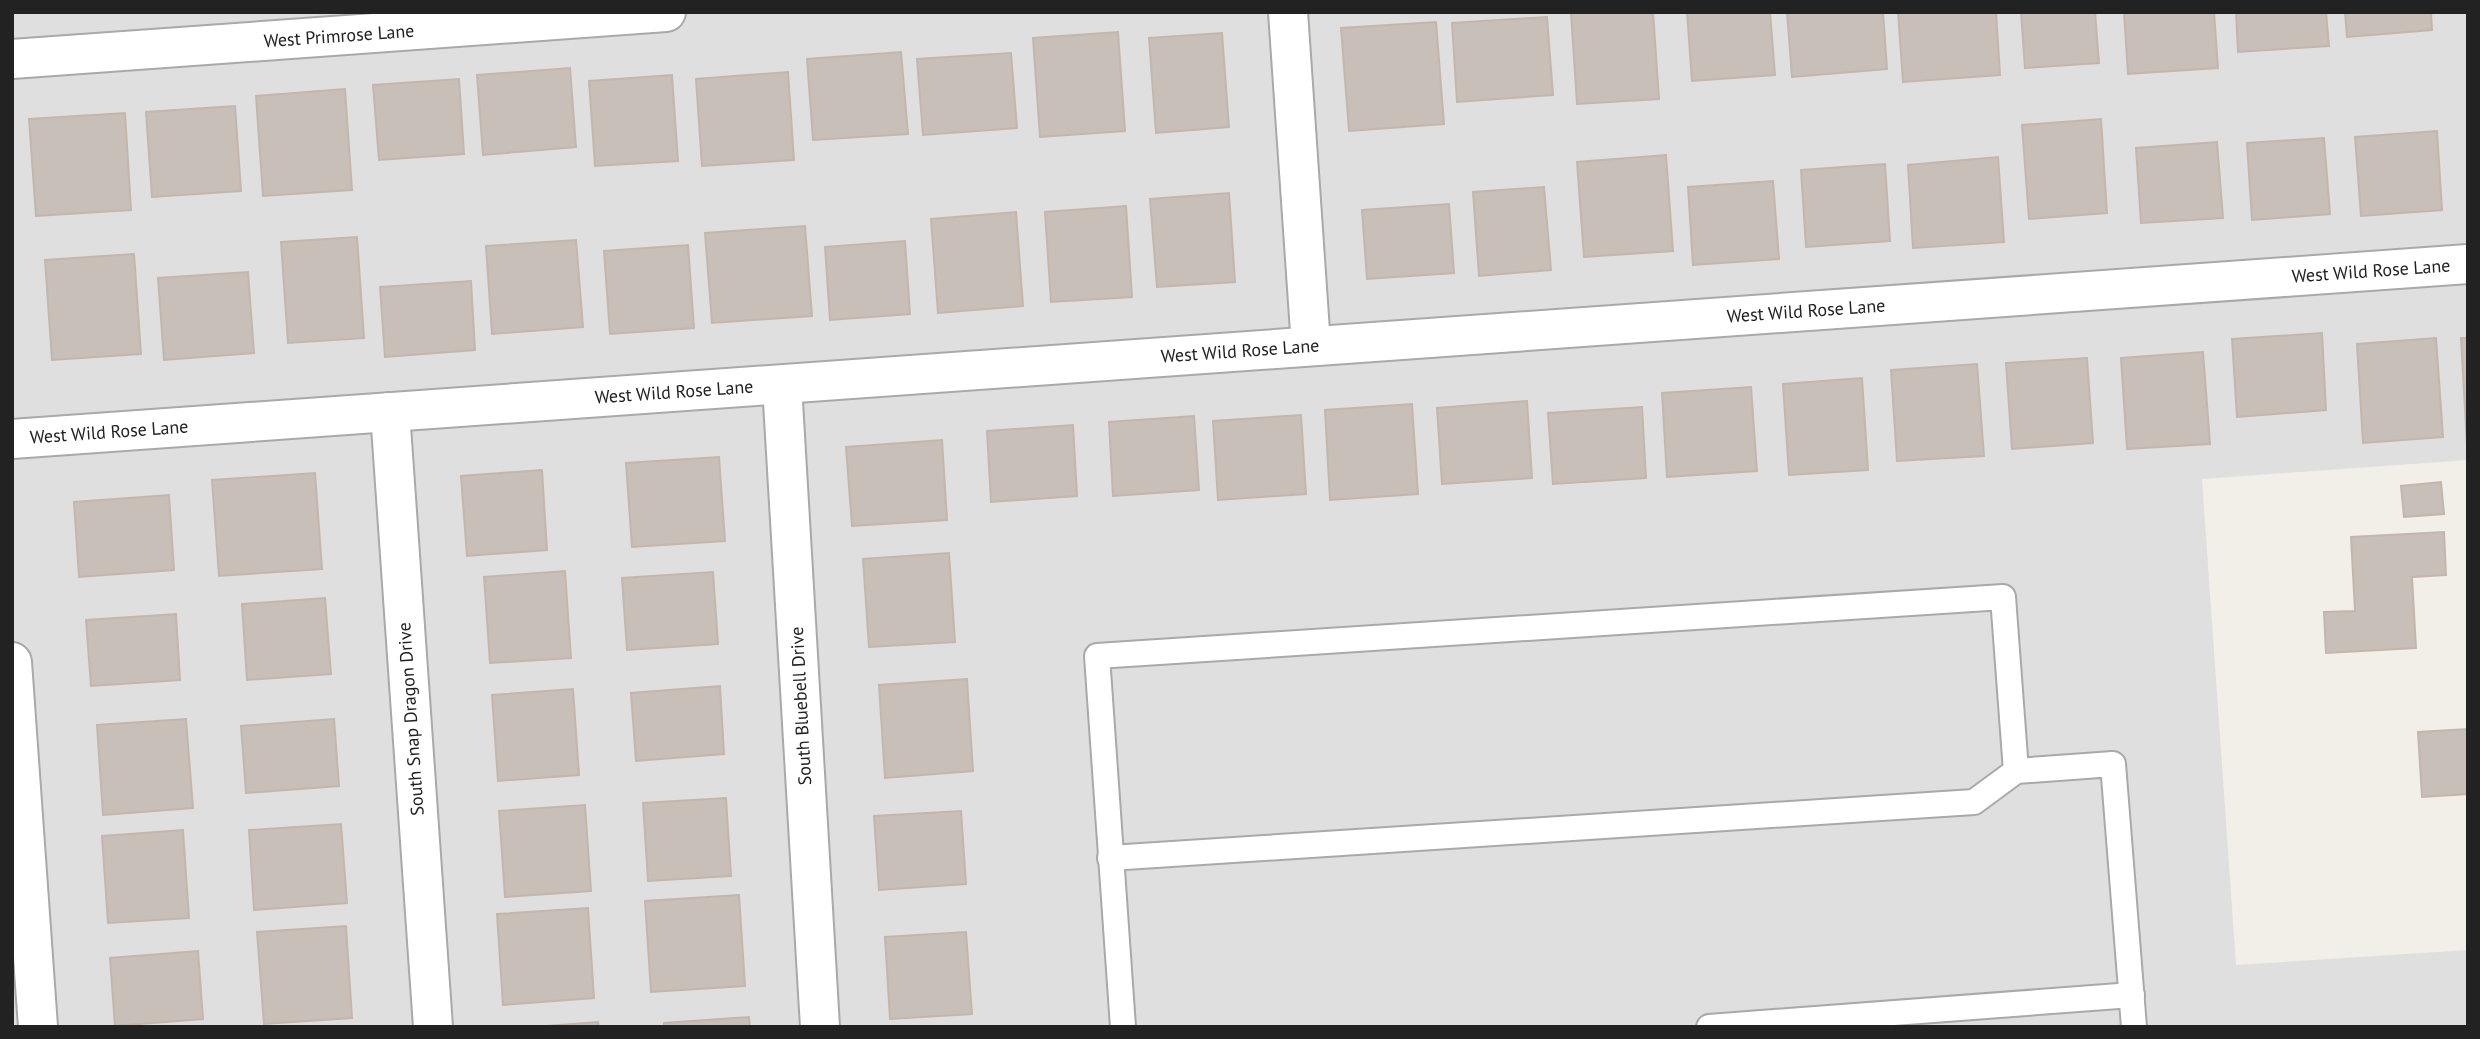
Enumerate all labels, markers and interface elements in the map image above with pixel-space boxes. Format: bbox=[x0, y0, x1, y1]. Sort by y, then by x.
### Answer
street label: West Primrose Lane bbox=[263, 19, 415, 52]
street label: West Wild Rose Lane bbox=[2291, 253, 2451, 288]
street label: West Wild Rose Lane bbox=[1726, 293, 1886, 328]
street label: West Wild Rose Lane bbox=[1160, 333, 1320, 368]
street label: West Wild Rose Lane bbox=[594, 374, 754, 409]
street label: West Wild Rose Lane bbox=[29, 414, 189, 449]
street label: South Snap Dragon Drive bbox=[392, 622, 429, 816]
street label: South Bluebell Drive bbox=[785, 626, 816, 786]

